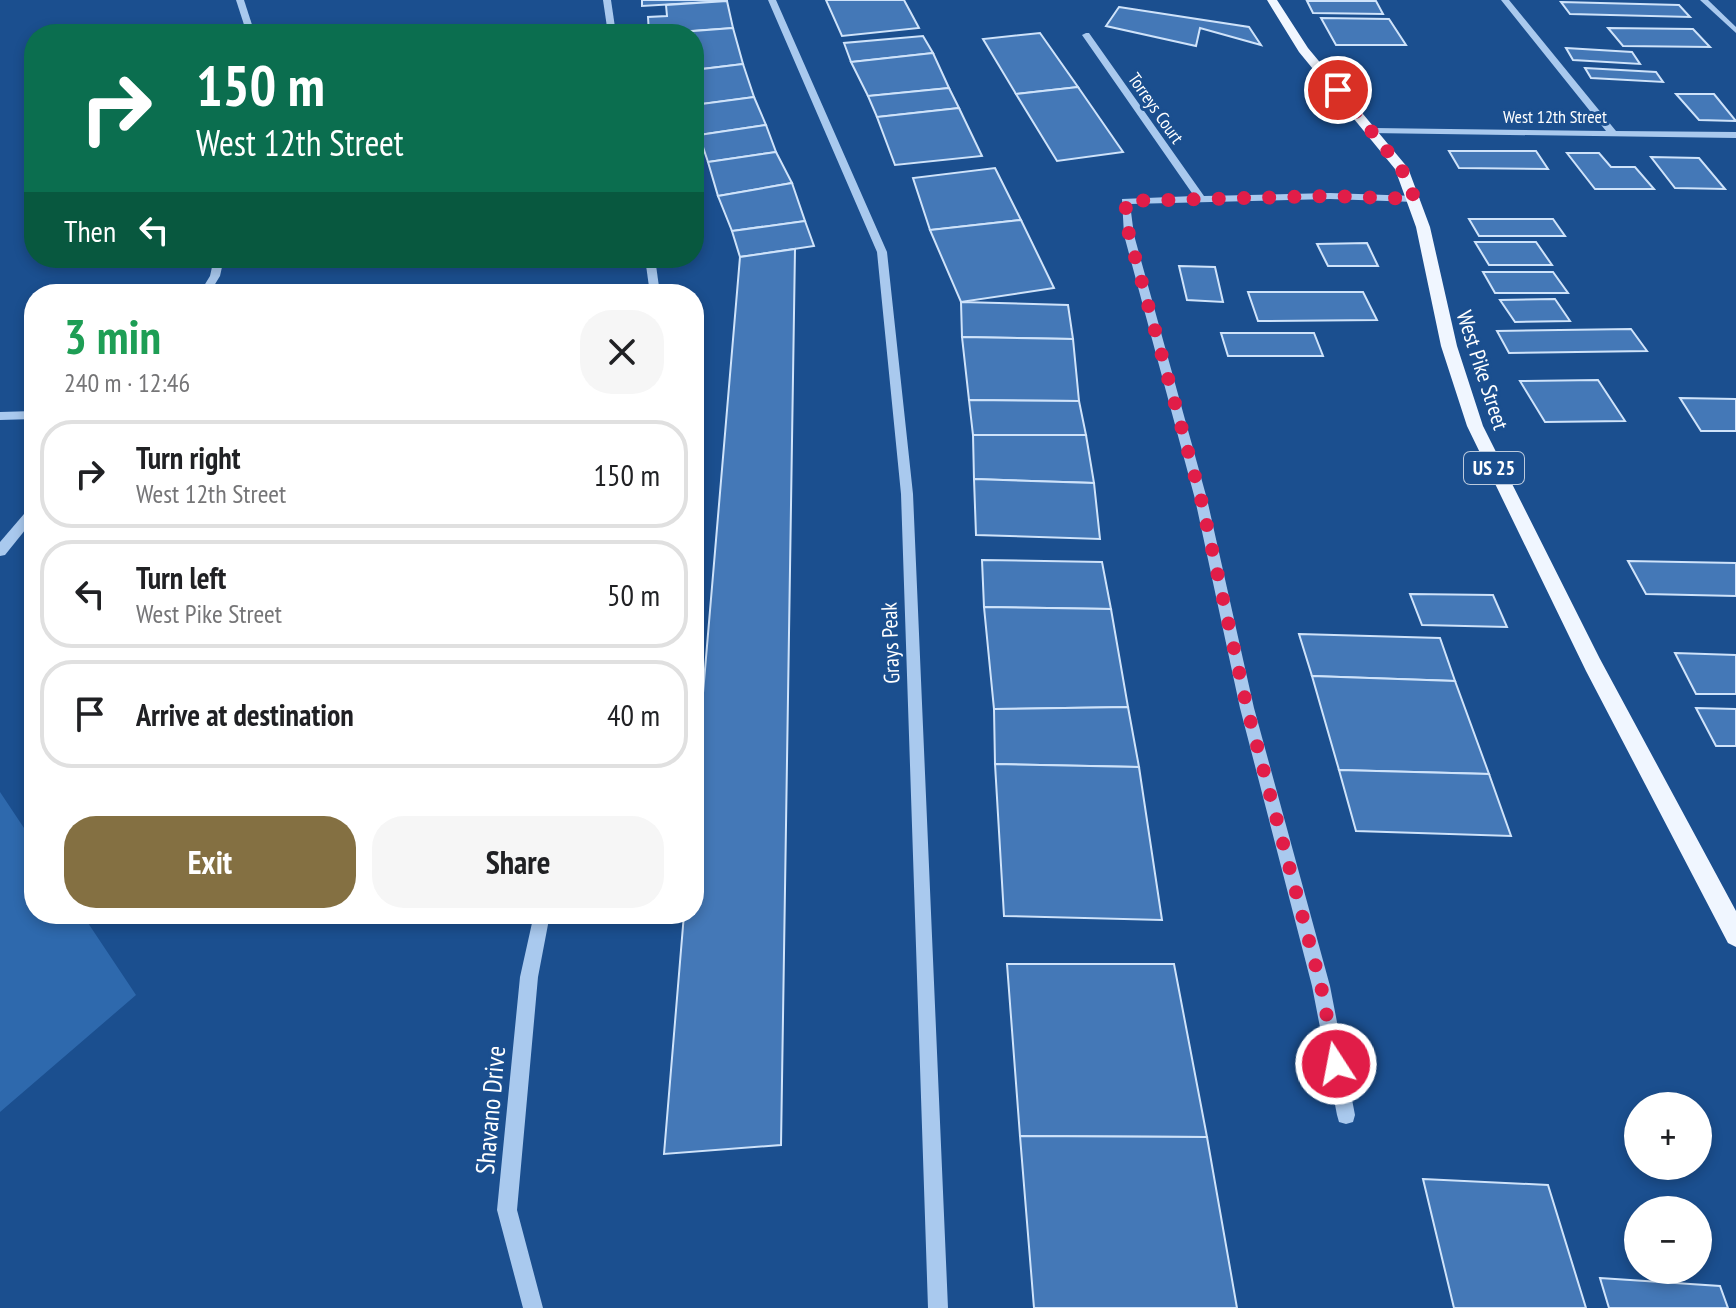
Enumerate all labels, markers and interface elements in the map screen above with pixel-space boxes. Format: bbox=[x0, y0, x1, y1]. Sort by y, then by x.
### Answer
text: 150 m bbox=[196, 49, 325, 121]
icon: right bbox=[64, 56, 168, 160]
pin bbox=[1304, 56, 1372, 124]
street label: Torreys Court bbox=[1123, 68, 1189, 148]
icon: arrive bbox=[1316, 68, 1360, 112]
street label: West 12th Street bbox=[1503, 105, 1607, 128]
text: West 12th Street bbox=[196, 119, 404, 166]
icon: left bbox=[132, 208, 176, 252]
text: Then bbox=[64, 211, 116, 250]
text: 3 min bbox=[64, 305, 161, 367]
street label: West Pike Street bbox=[1451, 307, 1515, 433]
button: close bbox=[580, 310, 664, 394]
text: 240 m · 12:46 bbox=[64, 366, 190, 399]
text: Turn right bbox=[136, 438, 240, 477]
icon: right bbox=[68, 452, 112, 496]
road number: US 25 bbox=[1464, 452, 1524, 484]
text: 150 m bbox=[594, 455, 660, 494]
text: West 12th Street bbox=[136, 477, 286, 510]
text: Turn left bbox=[136, 558, 226, 597]
icon: left bbox=[68, 572, 112, 616]
text: 50 m bbox=[607, 575, 660, 614]
text: West Pike Street bbox=[136, 597, 282, 630]
street label: Grays Peak bbox=[875, 601, 905, 684]
icon: arrive bbox=[68, 692, 112, 736]
text: Arrive at destination bbox=[136, 695, 354, 734]
text: 40 m bbox=[607, 695, 660, 734]
button: Exit bbox=[64, 816, 356, 908]
button: Share bbox=[372, 816, 664, 908]
position arrow bbox=[1294, 1022, 1378, 1106]
street label: Shavano Drive bbox=[468, 1044, 512, 1176]
map controls bbox=[1624, 1092, 1712, 1284]
button: + bbox=[1624, 1092, 1712, 1180]
button: − bbox=[1624, 1196, 1712, 1284]

